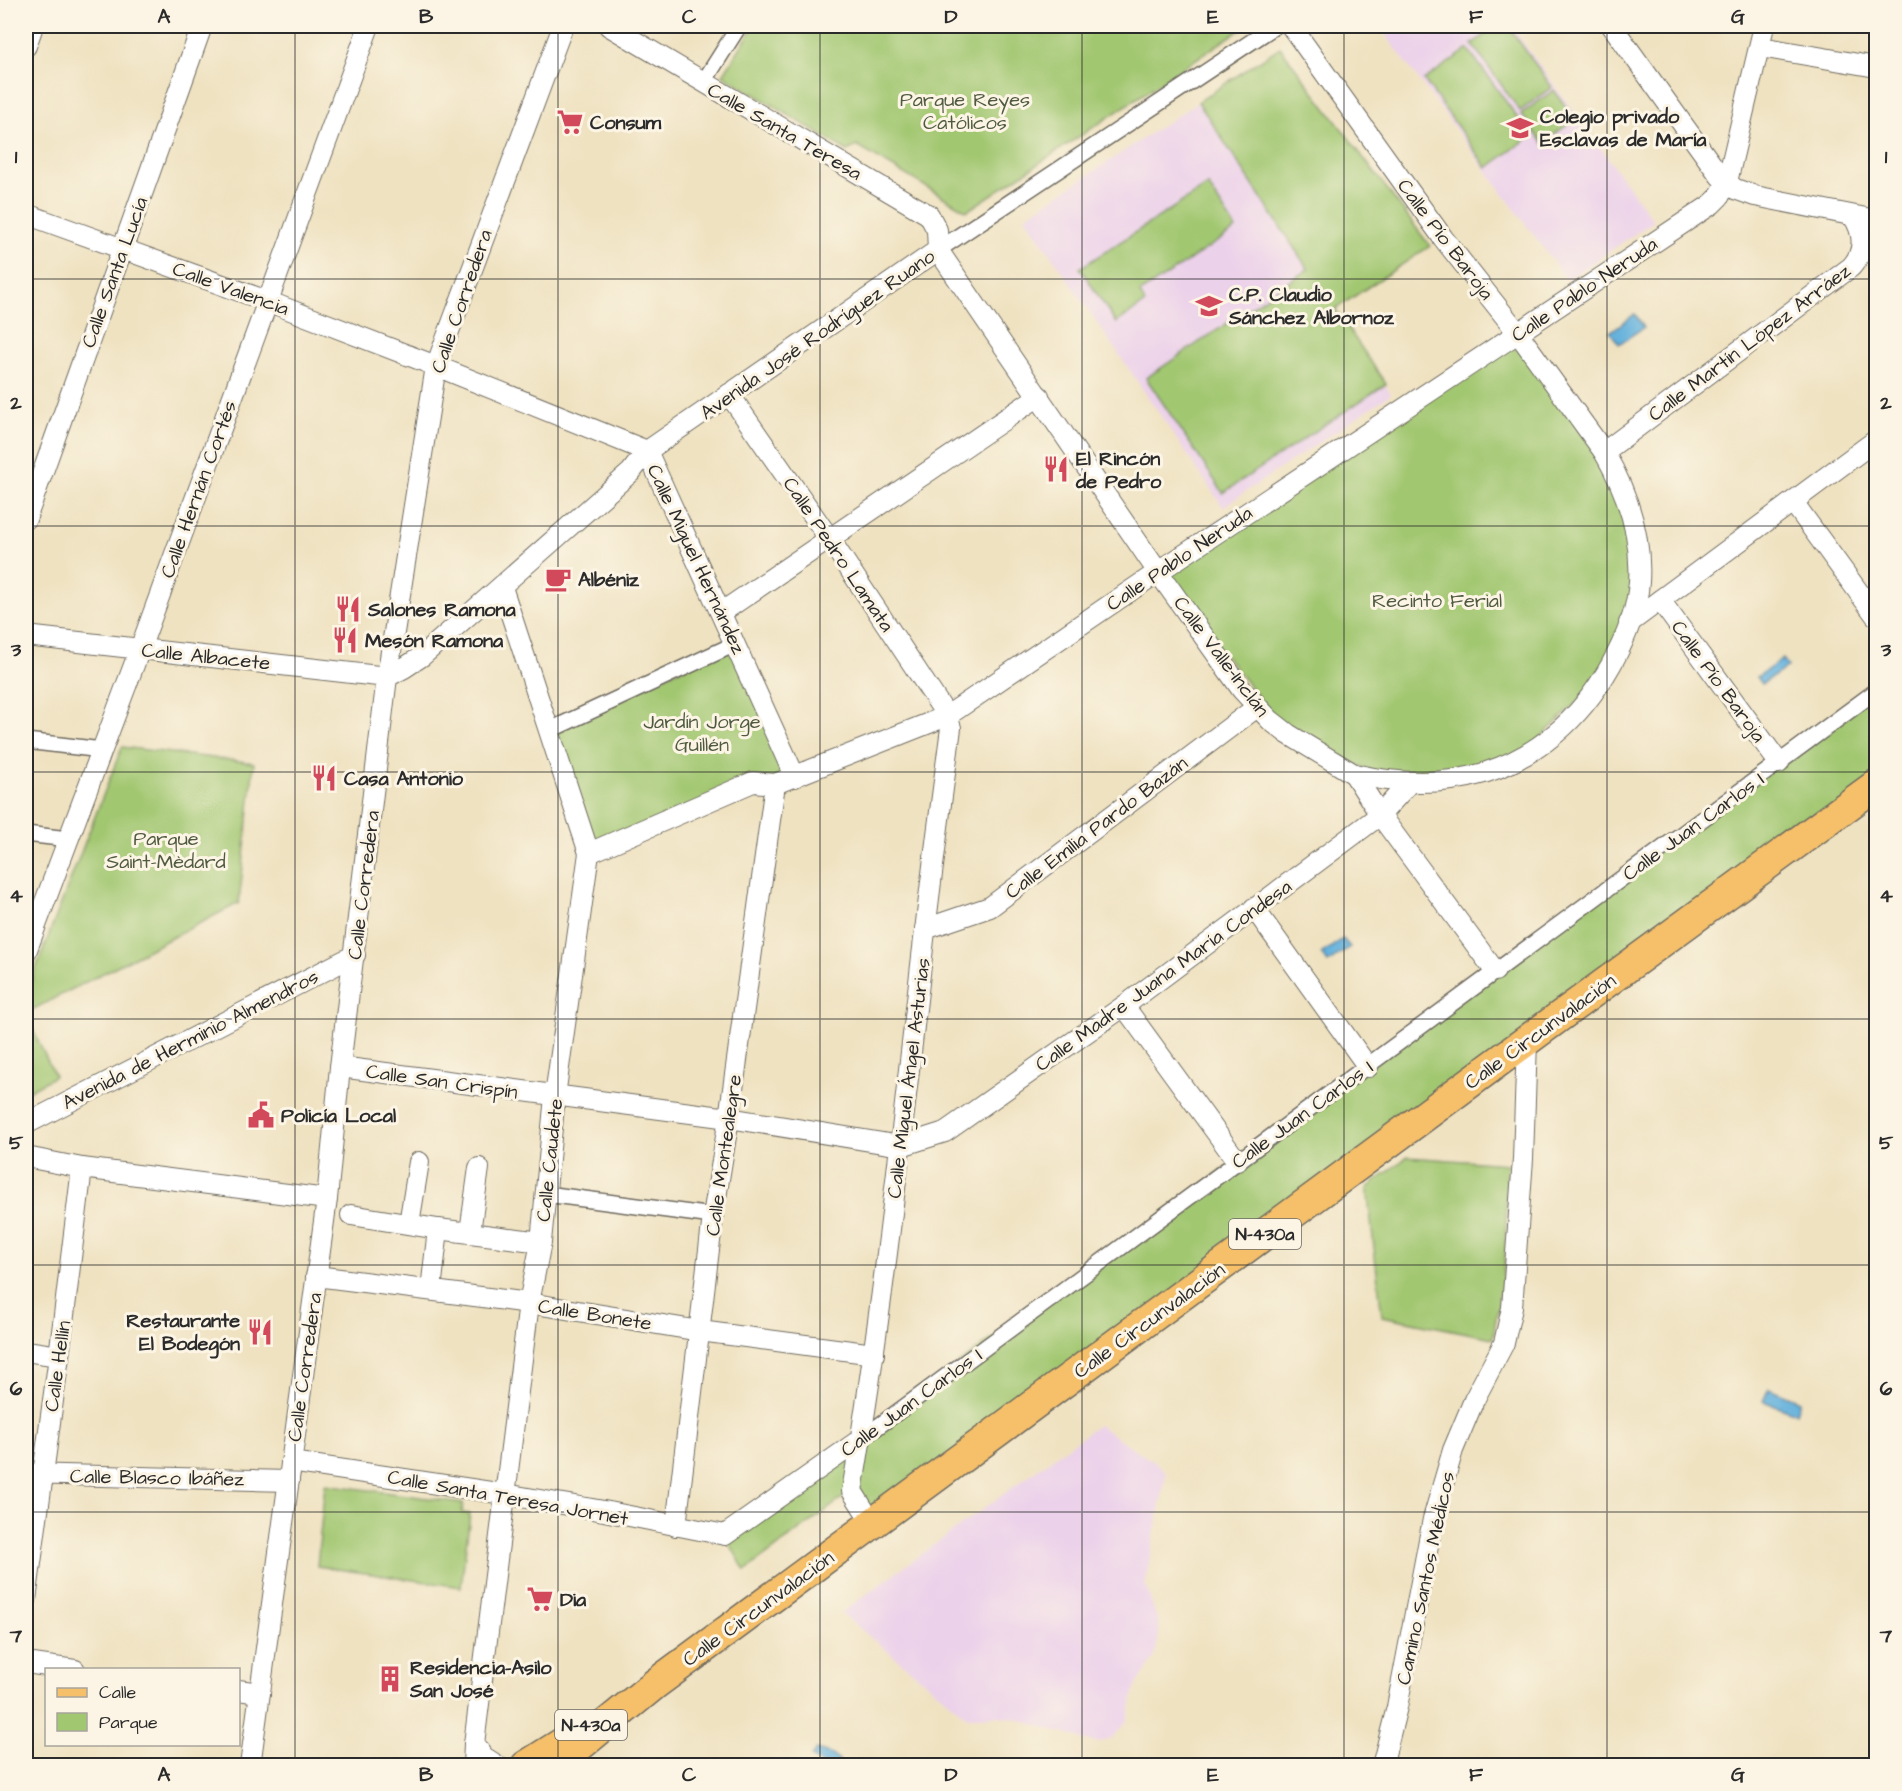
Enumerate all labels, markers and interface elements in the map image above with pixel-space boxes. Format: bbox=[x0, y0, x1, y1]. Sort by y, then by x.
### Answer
text: A bbox=[158, 3, 171, 31]
text: B bbox=[419, 3, 434, 31]
text: C bbox=[682, 3, 697, 31]
text: D bbox=[945, 3, 958, 31]
text: E bbox=[1207, 3, 1219, 31]
text: F bbox=[1469, 3, 1484, 31]
text: G bbox=[1731, 3, 1745, 31]
street label: Calle Santa Teresa bbox=[702, 76, 867, 188]
park label: Parque Reyes Católicos bbox=[900, 86, 1030, 137]
place label: Colegio privado Esclavas de María bbox=[1540, 103, 1707, 154]
supermarket icon: Consum bbox=[555, 107, 585, 137]
place label: Consum bbox=[590, 109, 662, 137]
school or university icon: Colegio privado Esclavas de María bbox=[1505, 113, 1535, 143]
text: 1 bbox=[15, 143, 18, 171]
text: 1 bbox=[1885, 143, 1888, 171]
street label: Calle Pío Baroja bbox=[1390, 173, 1500, 306]
street label: Calle Santa Lucía bbox=[75, 193, 155, 352]
street label: Calle Corredera bbox=[424, 226, 500, 377]
street label: Calle Pablo Neruda bbox=[1506, 230, 1663, 349]
street label: Avenida José Rodríguez Ruano bbox=[694, 243, 941, 428]
street label: Calle Valencia bbox=[169, 255, 293, 323]
street label: Calle Martín López Arráez bbox=[1643, 257, 1857, 428]
place label: C.P. Claudio Sánchez Albornoz bbox=[1228, 281, 1395, 332]
school or university icon: C.P. Claudio Sánchez Albornoz bbox=[1194, 291, 1224, 321]
text: 2 bbox=[9, 389, 22, 417]
text: 2 bbox=[1879, 389, 1892, 417]
street label: Calle Hernán Cortés bbox=[154, 397, 244, 582]
place label: El Rincón de Pedro bbox=[1075, 445, 1162, 496]
restaurant icon: El Rincón de Pedro bbox=[1041, 454, 1071, 484]
street label: Calle Miguel Hernández bbox=[639, 460, 752, 659]
street label: Calle Pedro Lamata bbox=[776, 471, 901, 638]
street label: Calle Pablo Neruda bbox=[1101, 499, 1258, 618]
cafe icon: Albéniz bbox=[543, 564, 573, 594]
place label: Albéniz bbox=[578, 566, 640, 594]
park label: Recinto Ferial bbox=[1372, 587, 1502, 615]
street label: Calle Valle-Inclán bbox=[1167, 590, 1276, 723]
restaurant icon: Salones Ramona bbox=[333, 594, 363, 624]
place label: Salones Ramona bbox=[367, 596, 517, 624]
street label: Calle Pío Baroja bbox=[1664, 615, 1772, 748]
restaurant icon: Mesón Ramona bbox=[330, 625, 360, 655]
place label: Mesón Ramona bbox=[365, 627, 504, 655]
text: 3 bbox=[10, 636, 22, 664]
street label: Calle Albacete bbox=[140, 636, 272, 678]
text: 3 bbox=[1880, 636, 1892, 664]
park label: Jardín Jorge Guillén bbox=[643, 708, 761, 759]
street label: Calle Emilia Pardo Bazán bbox=[999, 750, 1194, 906]
restaurant icon: Casa Antonio bbox=[309, 763, 339, 793]
place label: Casa Antonio bbox=[344, 765, 464, 793]
street label: Calle Juan Carlos I bbox=[1617, 766, 1770, 888]
street label: Calle Corredera bbox=[341, 809, 387, 961]
park label: Parque Saint-Mèdard bbox=[106, 825, 226, 876]
street label: Calle Madre Juana María Condesa bbox=[1030, 873, 1298, 1079]
text: 4 bbox=[9, 882, 23, 910]
text: 4 bbox=[1879, 882, 1893, 910]
street label: Calle Miguel Ángel Asturias bbox=[880, 956, 939, 1200]
street label: Avenida de Herminio Almendros bbox=[57, 963, 323, 1117]
street label: Calle Circunvalación bbox=[1459, 967, 1622, 1096]
street label: Calle Juan Carlos I bbox=[1226, 1054, 1379, 1176]
street label: Calle San Crispín bbox=[364, 1057, 520, 1106]
street label: Calle Montealegre bbox=[699, 1073, 750, 1238]
street label: Calle Caudete bbox=[530, 1097, 570, 1223]
public building icon: Policía Local bbox=[246, 1100, 276, 1130]
place label: Policía Local bbox=[281, 1102, 396, 1130]
text: 5 bbox=[9, 1129, 24, 1157]
text: 5 bbox=[1879, 1129, 1894, 1157]
road number: N-430a bbox=[1229, 1219, 1301, 1249]
street label: Calle Circunvalación bbox=[1068, 1256, 1231, 1385]
street label: Calle Corredera bbox=[281, 1291, 329, 1443]
street label: Calle Bonete bbox=[536, 1292, 654, 1338]
place label: Restaurante El Bodegón bbox=[126, 1307, 240, 1359]
restaurant icon: Restaurante El Bodegón bbox=[245, 1317, 275, 1347]
street label: Calle Hellín bbox=[38, 1319, 78, 1413]
street label: Calle Juan Carlos I bbox=[835, 1342, 988, 1464]
text: 6 bbox=[10, 1375, 23, 1403]
text: 6 bbox=[1880, 1375, 1893, 1403]
street label: Calle Blasco Ibáñez bbox=[70, 1462, 244, 1494]
street label: Calle Santa Teresa Jornet bbox=[385, 1463, 630, 1533]
street label: Camino Santos Médicos bbox=[1390, 1469, 1462, 1687]
street label: Calle Circunvalación bbox=[677, 1544, 840, 1673]
supermarket icon: Dia bbox=[525, 1584, 555, 1614]
place label: Dia bbox=[560, 1586, 587, 1614]
text: 7 bbox=[9, 1622, 23, 1650]
text: 7 bbox=[1879, 1622, 1893, 1650]
place label: Residencia-Asilo San José bbox=[409, 1654, 552, 1705]
building icon: Residencia-Asilo San José bbox=[375, 1664, 405, 1694]
legend bbox=[45, 1668, 240, 1746]
text: Calle bbox=[99, 1680, 137, 1705]
text: Parque bbox=[99, 1710, 158, 1735]
road number: N-430a bbox=[555, 1710, 627, 1740]
text: A bbox=[158, 1761, 171, 1789]
text: B bbox=[419, 1761, 434, 1789]
text: C bbox=[682, 1761, 697, 1789]
text: D bbox=[945, 1761, 958, 1789]
text: E bbox=[1207, 1761, 1219, 1789]
text: F bbox=[1469, 1761, 1484, 1789]
text: G bbox=[1731, 1761, 1745, 1789]

